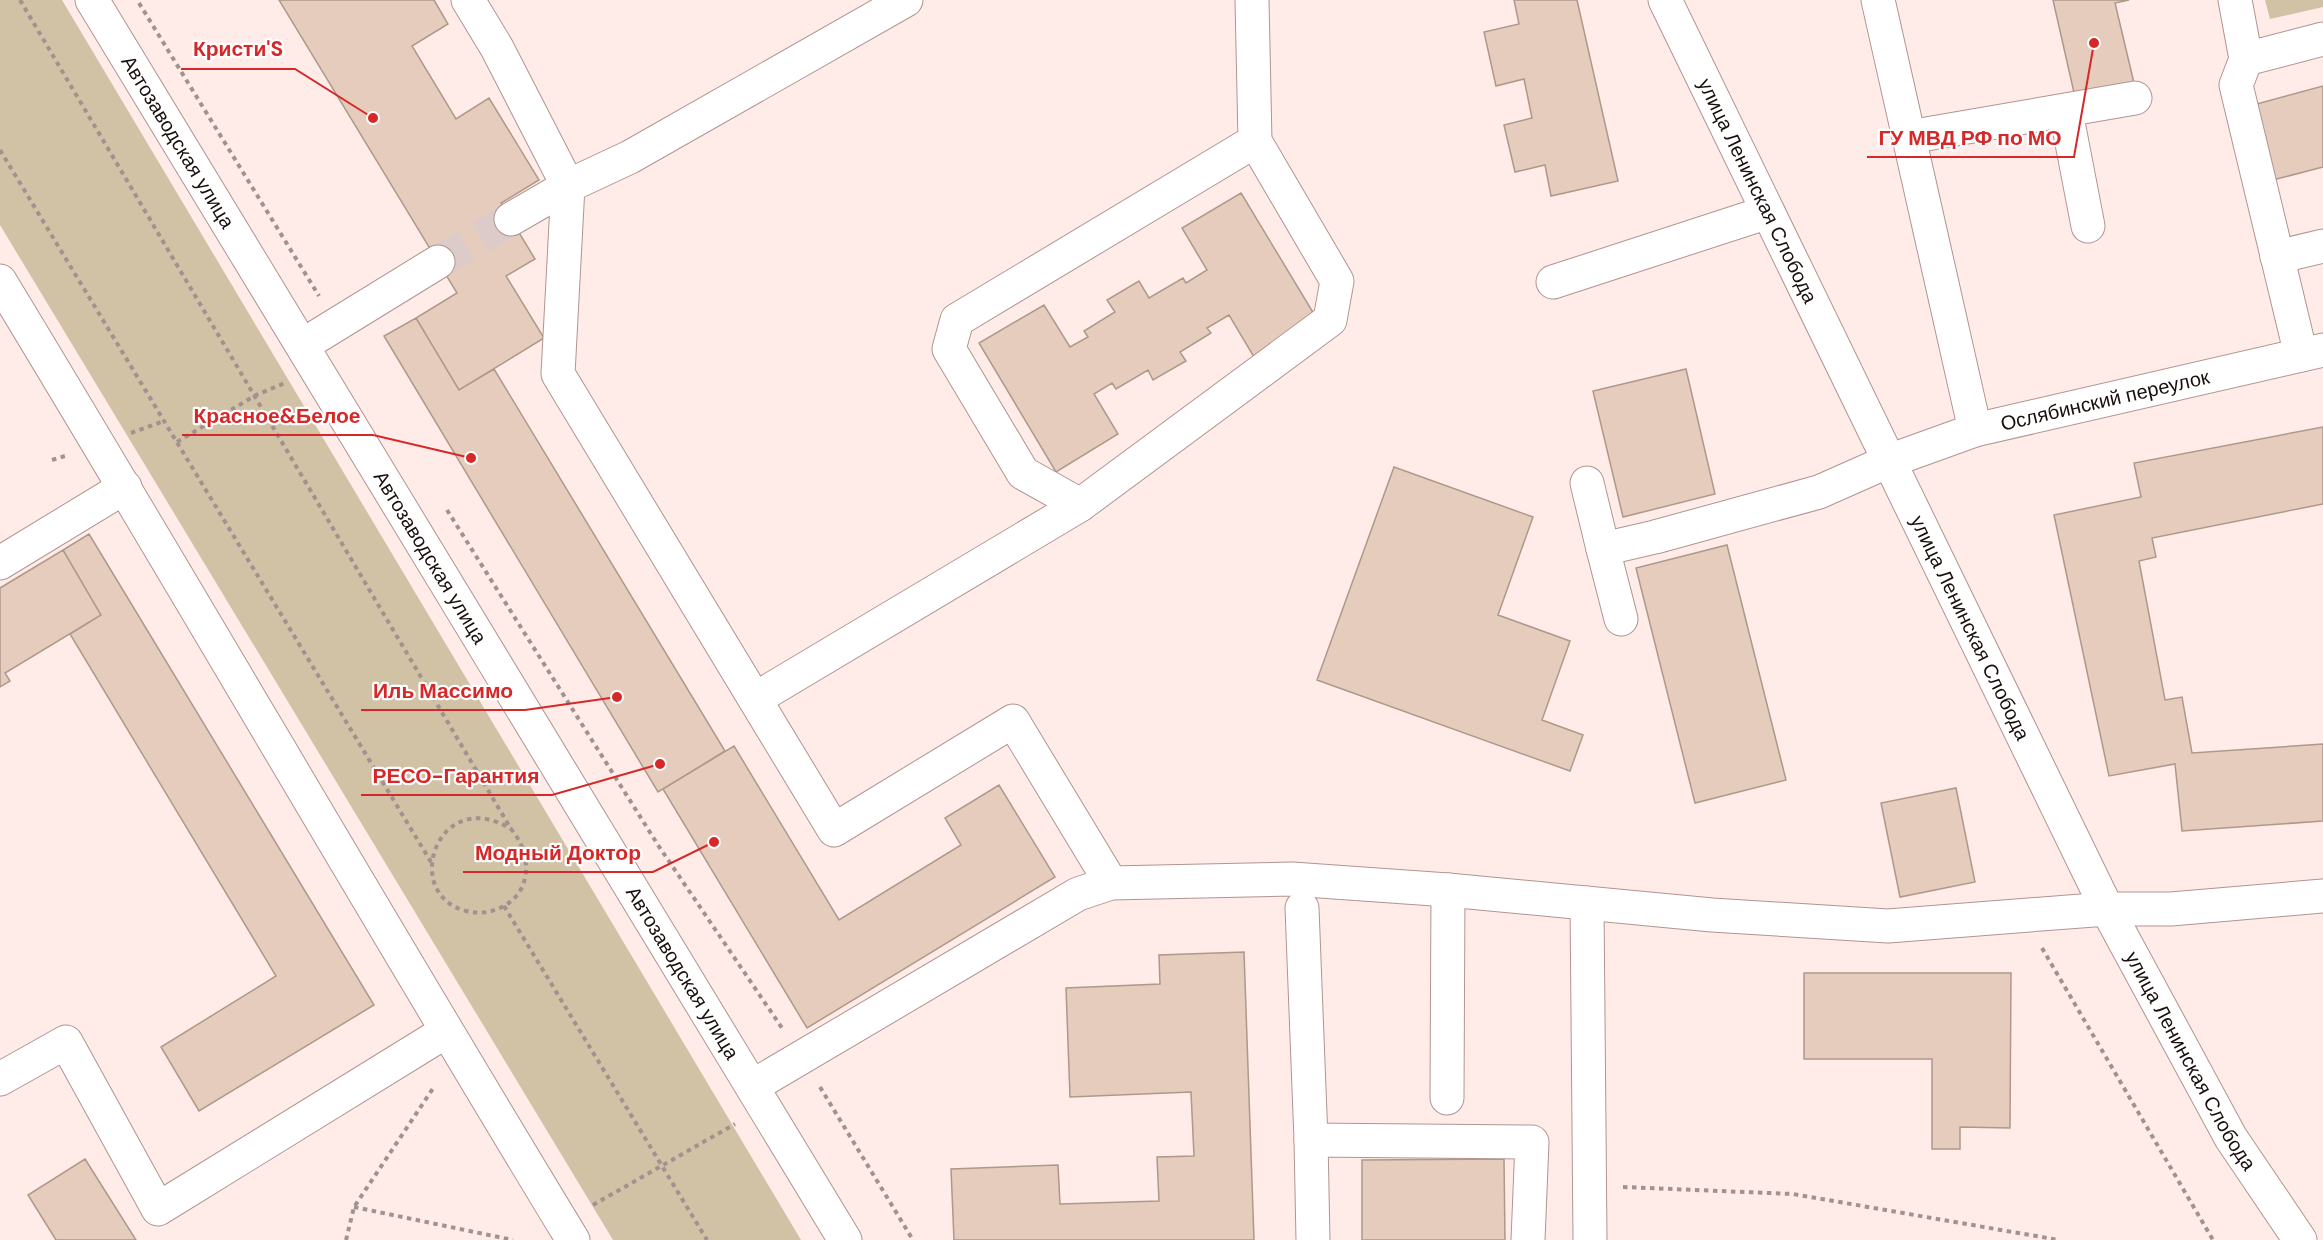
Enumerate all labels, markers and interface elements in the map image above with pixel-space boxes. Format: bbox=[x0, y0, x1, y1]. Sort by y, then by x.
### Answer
callout: Кристи'S bbox=[181, 30, 295, 69]
text: Кристи'S bbox=[193, 35, 283, 63]
street label: Автозаводская улица bbox=[116, 51, 241, 234]
street label: улица Ленинская Слобода bbox=[1692, 74, 1824, 308]
callout: ГУ МВД РФ по МО bbox=[1867, 118, 2074, 157]
text: ГУ МВД РФ по МО bbox=[1878, 124, 2062, 152]
street label: Ослябинский переулок bbox=[1998, 363, 2212, 437]
callout: Красное&Белое bbox=[182, 396, 373, 435]
text: Красное&Белое bbox=[194, 402, 360, 430]
street label: Автозаводская улица bbox=[368, 466, 493, 649]
street label: улица Ленинская Слобода bbox=[1905, 511, 2036, 745]
callout: Иль Массимо bbox=[361, 671, 525, 710]
text: Иль Массимо bbox=[373, 677, 513, 705]
callout: РЕСО-Гарантия bbox=[361, 756, 552, 795]
text: РЕСО-Гарантия bbox=[372, 762, 540, 790]
callout: Модный Доктор bbox=[463, 833, 653, 872]
text: Модный Доктор bbox=[475, 839, 641, 867]
street label: Автозаводская улица bbox=[620, 881, 746, 1065]
street label: улица Ленинская Слобода bbox=[2119, 947, 2263, 1176]

